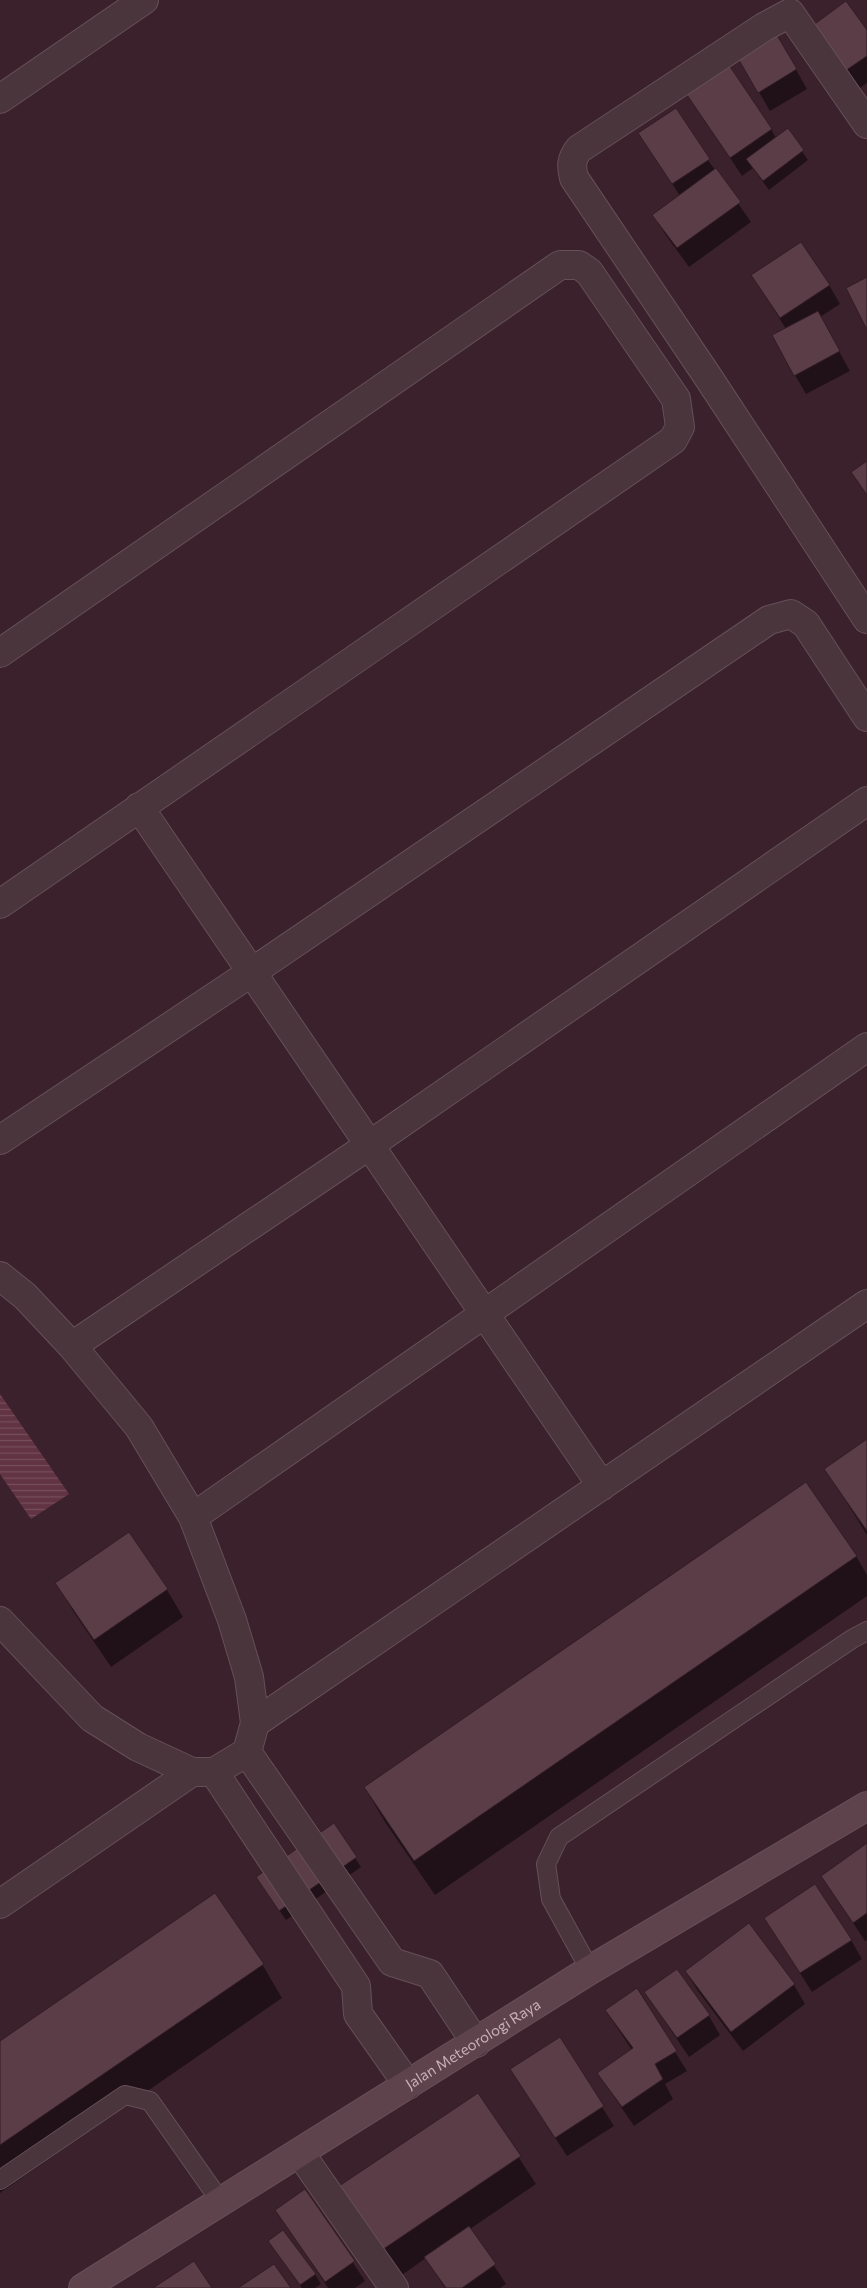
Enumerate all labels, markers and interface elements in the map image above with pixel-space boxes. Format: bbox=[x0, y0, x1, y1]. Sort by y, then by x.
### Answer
street label: Jalan Meteorologi Raya bbox=[402, 1995, 544, 2093]

